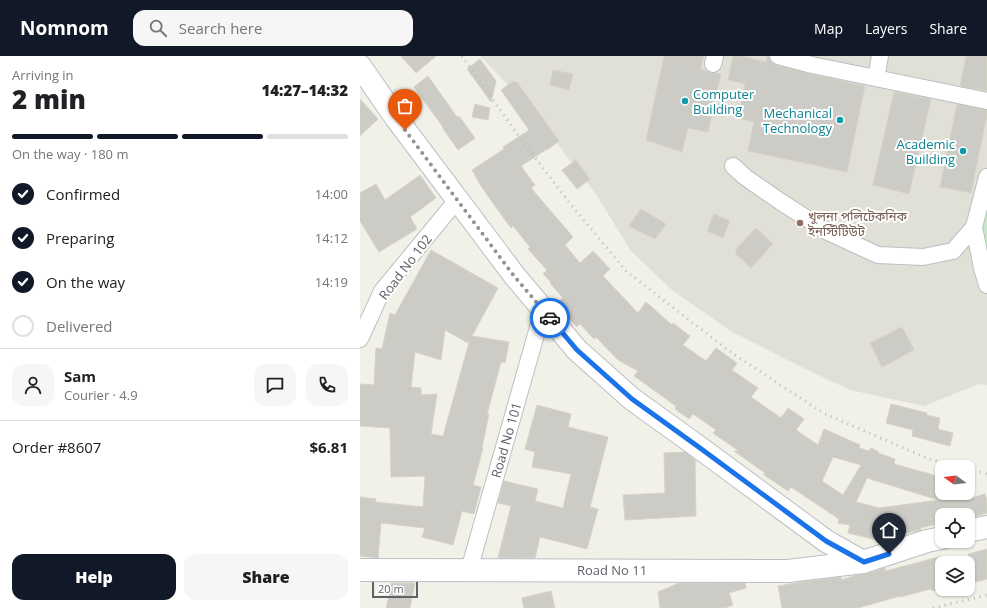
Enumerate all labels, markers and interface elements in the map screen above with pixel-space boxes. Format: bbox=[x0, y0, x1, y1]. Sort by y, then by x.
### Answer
search box bbox=[133, 10, 413, 46]
text: Nomnom bbox=[20, 15, 109, 41]
icon: search bbox=[147, 17, 169, 39]
text: Search here bbox=[179, 18, 262, 38]
text: Map bbox=[814, 19, 843, 38]
text: Layers bbox=[865, 19, 907, 38]
text: Share bbox=[929, 19, 967, 38]
text: Arriving in bbox=[12, 66, 74, 84]
text: 14:27–14:32 bbox=[262, 80, 348, 100]
text: 2 min bbox=[12, 81, 86, 117]
place label: Computer Building bbox=[693, 85, 755, 118]
pin bbox=[388, 89, 422, 130]
icon: bag bbox=[394, 95, 416, 117]
marker: Computer Building bbox=[680, 96, 690, 106]
place label: Mechanical Technology bbox=[763, 104, 832, 137]
marker: Mechanical Technology bbox=[835, 115, 845, 125]
place label: Academic Building bbox=[897, 135, 955, 168]
text: On the way · 180 m bbox=[12, 145, 128, 163]
marker: Academic Building bbox=[958, 146, 968, 156]
icon: check bbox=[12, 183, 34, 205]
text: Confirmed bbox=[46, 184, 120, 204]
text: 14:00 bbox=[315, 185, 348, 203]
place label: খুলনা পলিটেকনিক ইনস্টিটিউট bbox=[807, 207, 908, 240]
marker: খুলনা পলিটেকনিক ইনস্টিটিউট bbox=[795, 218, 805, 228]
icon: check bbox=[12, 227, 34, 249]
text: Preparing bbox=[46, 228, 114, 248]
text: 14:12 bbox=[315, 229, 348, 247]
street label: Road No 102 bbox=[374, 231, 436, 303]
icon: check bbox=[12, 271, 34, 293]
text: On the way bbox=[46, 272, 125, 292]
text: 14:19 bbox=[315, 273, 348, 291]
courier bbox=[530, 298, 570, 338]
icon: car bbox=[539, 307, 561, 329]
text: Delivered bbox=[46, 316, 113, 336]
button: person bbox=[12, 364, 54, 406]
button: chat bbox=[254, 364, 296, 406]
button: phone bbox=[306, 364, 348, 406]
text: Sam bbox=[64, 366, 96, 386]
text: Courier · 4.9 bbox=[64, 386, 138, 404]
street label: Road No 101 bbox=[487, 400, 525, 480]
text: Order #8607 bbox=[12, 437, 101, 457]
text: $6.81 bbox=[309, 437, 348, 457]
north arrow bbox=[935, 460, 975, 500]
map controls bbox=[935, 460, 975, 596]
button: locate bbox=[935, 508, 975, 548]
pin bbox=[872, 513, 906, 554]
icon: home bbox=[878, 519, 900, 541]
button: Help bbox=[12, 554, 176, 600]
button: Share bbox=[184, 554, 348, 600]
button: layers bbox=[935, 556, 975, 596]
street label: Road No 11 bbox=[577, 561, 647, 579]
scale bar bbox=[372, 580, 418, 599]
text: 20 m bbox=[378, 581, 404, 596]

